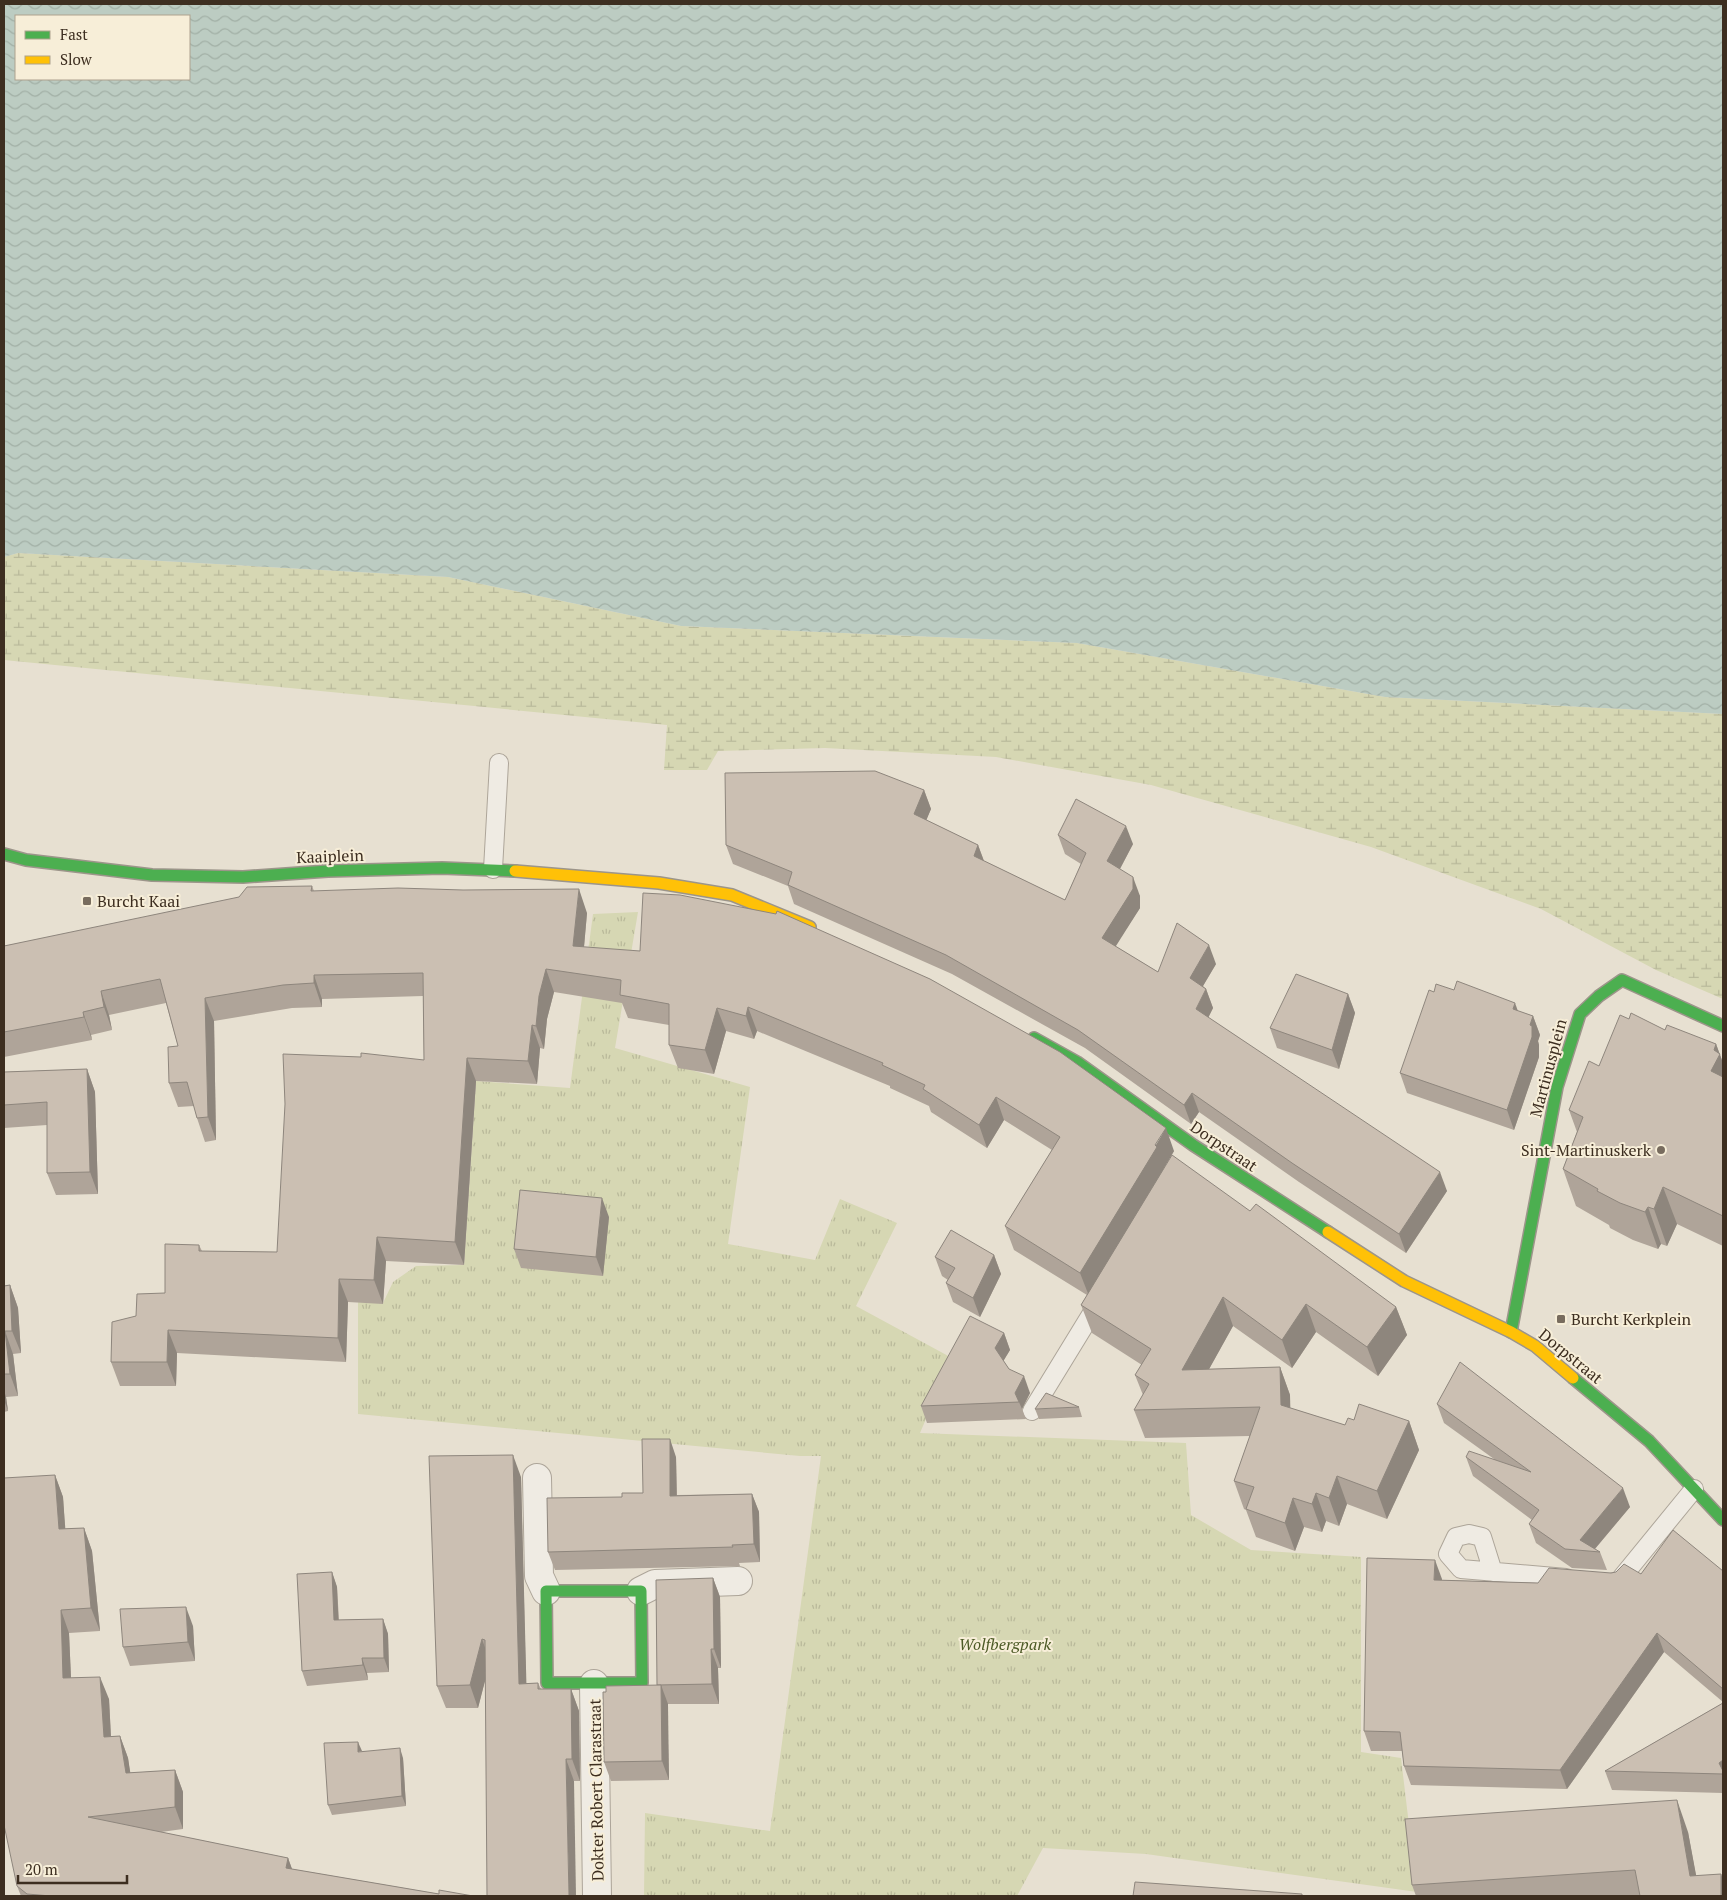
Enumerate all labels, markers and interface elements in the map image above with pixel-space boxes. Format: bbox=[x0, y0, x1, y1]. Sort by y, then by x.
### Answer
legend bbox=[15, 15, 190, 80]
text: Fast bbox=[60, 24, 88, 44]
text: Slow bbox=[60, 49, 93, 69]
street label: Kaaiplein bbox=[296, 844, 365, 868]
place label: Burcht Kaai bbox=[97, 890, 180, 912]
marker: Burcht Kaai bbox=[81, 895, 93, 907]
street label: Martinusplein bbox=[1524, 1016, 1572, 1119]
street label: Dorpstraat bbox=[1186, 1115, 1262, 1177]
place label: Sint-Martinuskerk bbox=[1521, 1139, 1652, 1161]
marker: Sint-Martinuskerk bbox=[1655, 1144, 1667, 1156]
place label: Burcht Kerkplein bbox=[1571, 1308, 1692, 1330]
marker: Burcht Kerkplein bbox=[1555, 1313, 1567, 1325]
street label: Dorpstraat bbox=[1534, 1323, 1608, 1389]
park label: Wolfbergpark bbox=[959, 1633, 1051, 1655]
street label: Dokter Robert Clarastraat bbox=[583, 1699, 609, 1881]
scale bar bbox=[18, 1852, 126, 1884]
text: 20 m bbox=[25, 1859, 58, 1879]

